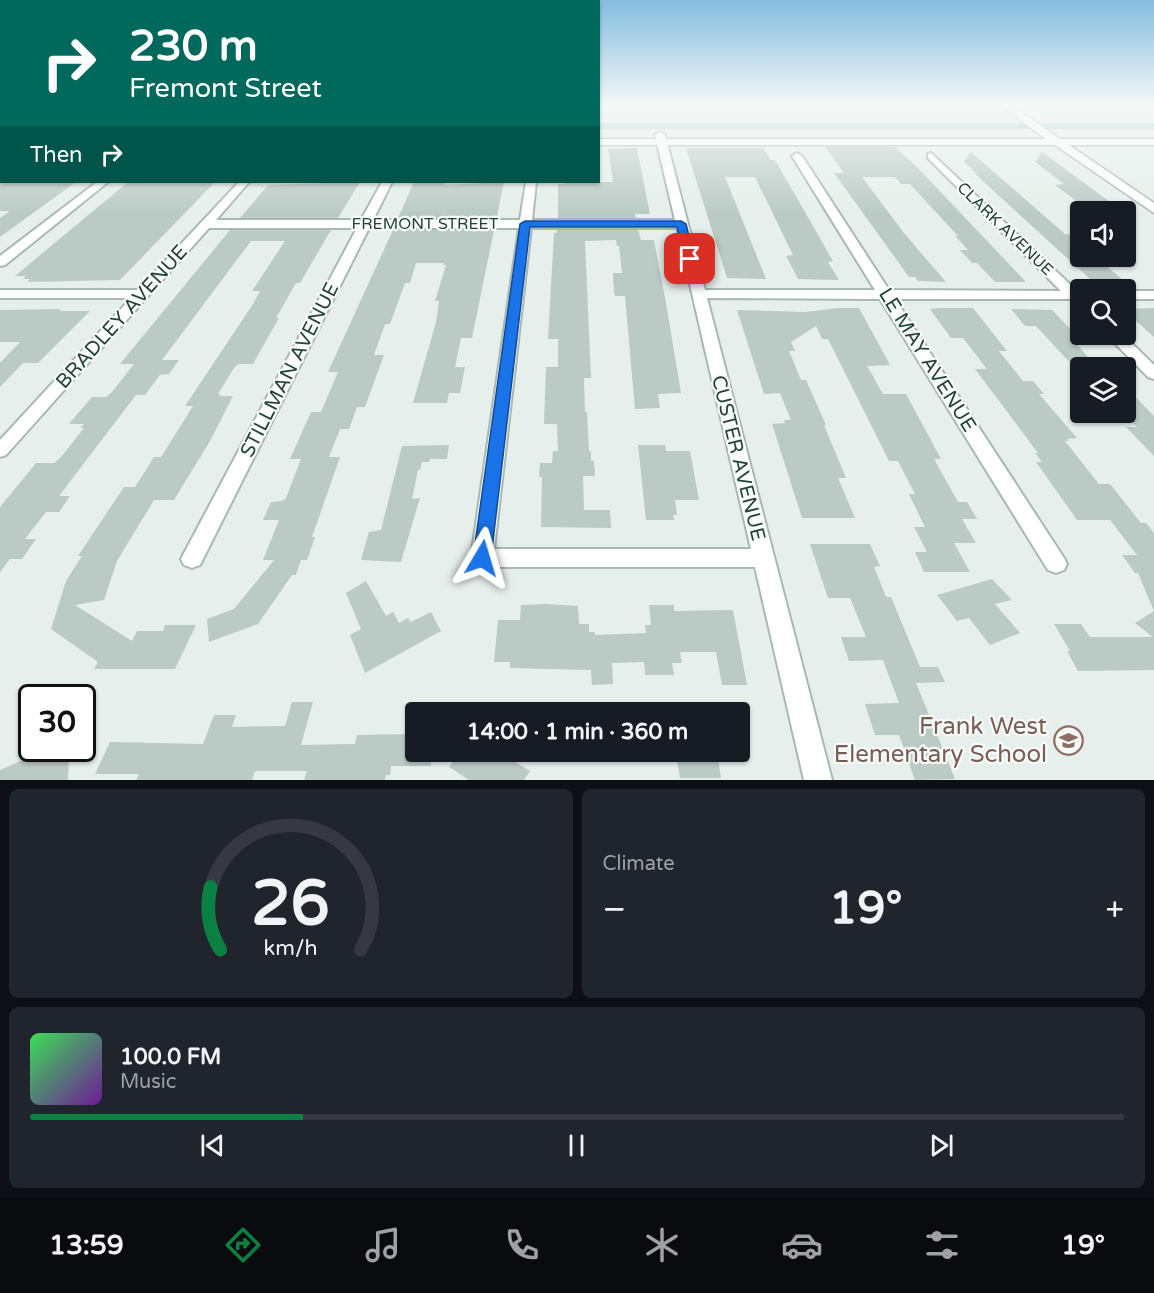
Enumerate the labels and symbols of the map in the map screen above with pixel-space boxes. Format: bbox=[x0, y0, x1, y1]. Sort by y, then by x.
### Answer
street label: CLARK AVENUE bbox=[953, 178, 1057, 280]
street label: FREMONT STREET bbox=[351, 214, 499, 234]
pin bbox=[664, 233, 715, 284]
street label: BRADLEY AVENUE bbox=[51, 240, 193, 394]
street label: STILLMAN AVENUE bbox=[236, 279, 344, 461]
street label: LE MAY AVENUE bbox=[873, 284, 981, 436]
street label: CUSTER AVENUE bbox=[706, 373, 770, 543]
position arrow bbox=[450, 526, 514, 590]
speed limit sign: 30 bbox=[18, 684, 96, 762]
place label: Frank West Elementary School bbox=[834, 712, 1047, 769]
school or university icon: Frank West Elementary School bbox=[1052, 724, 1084, 756]

